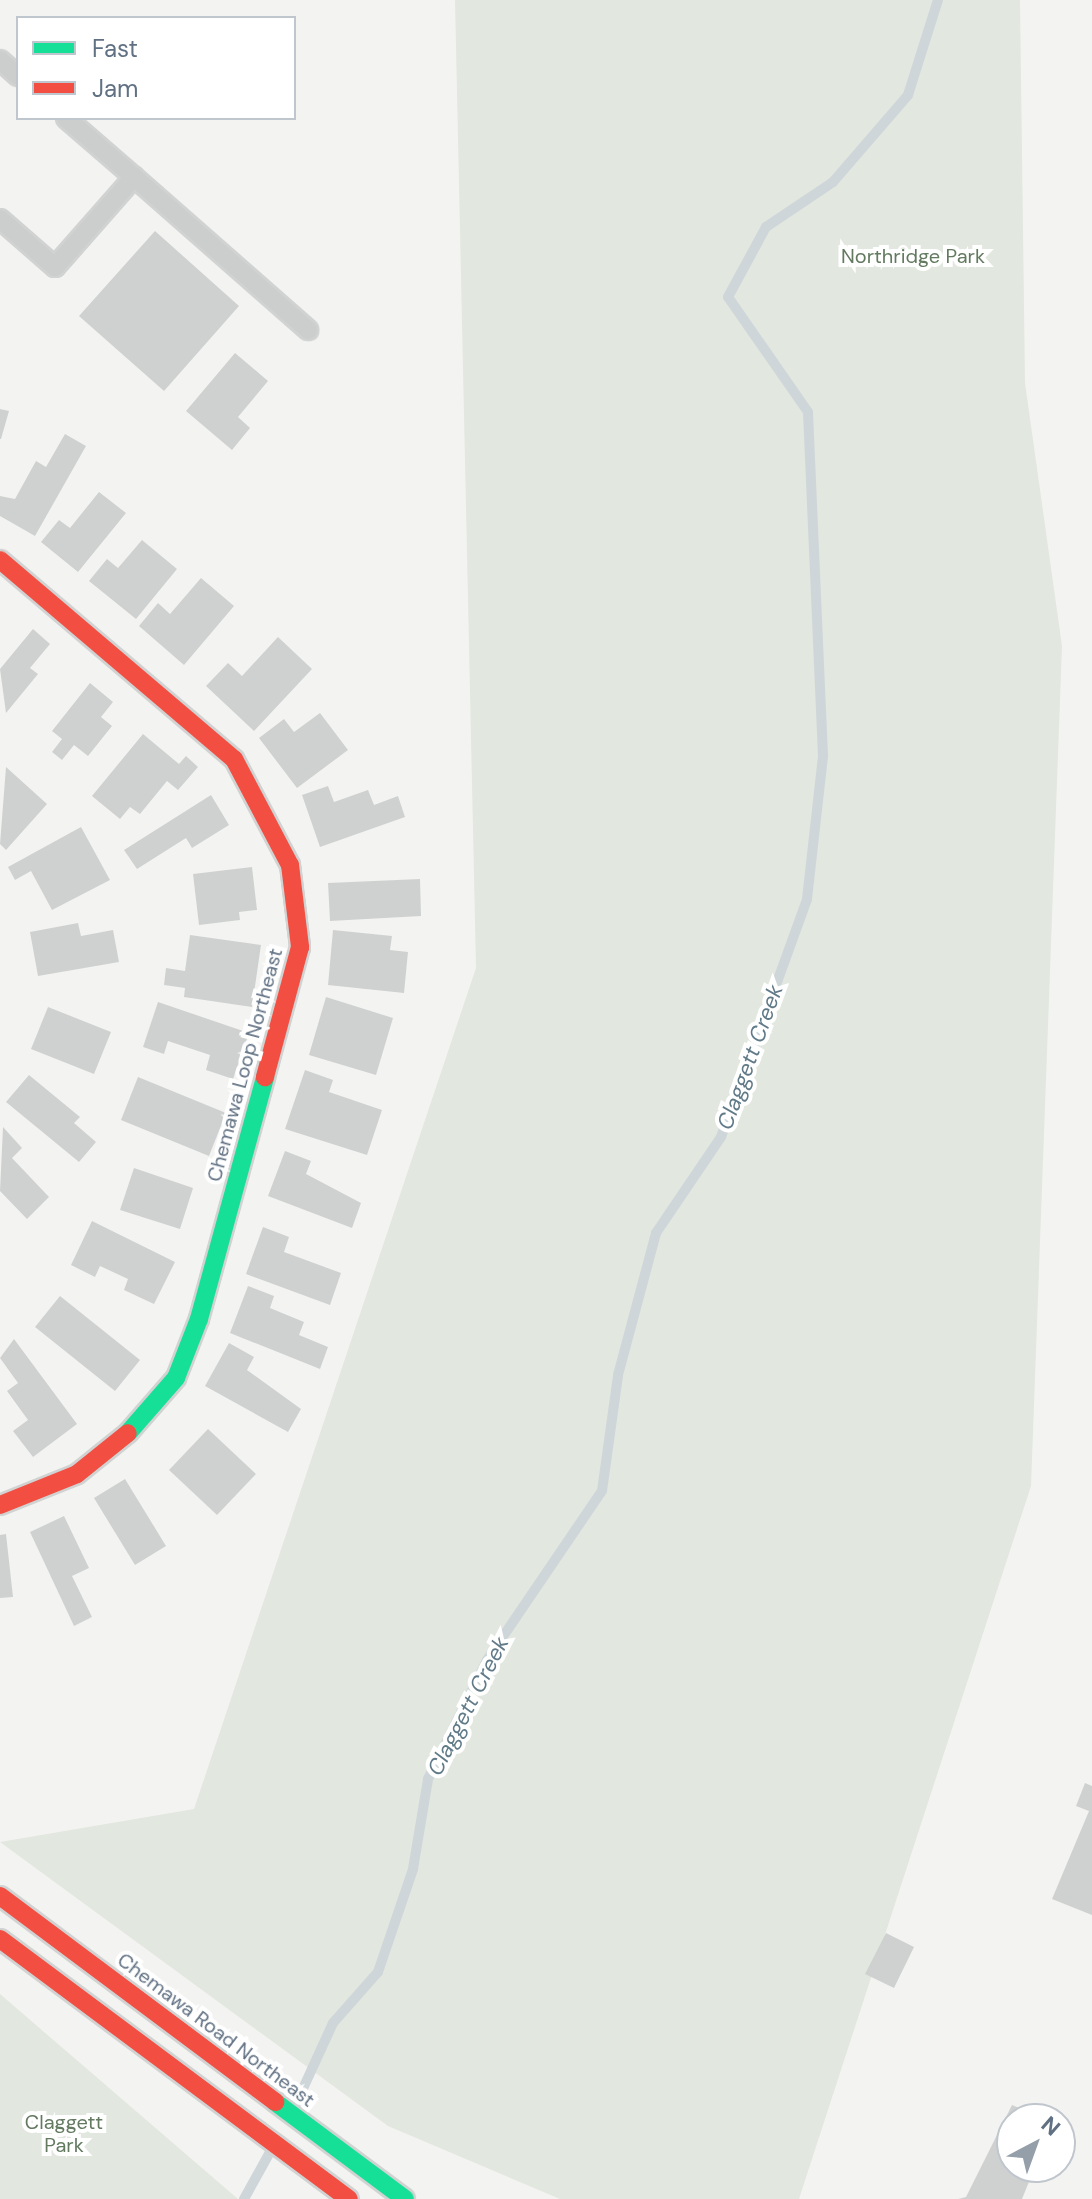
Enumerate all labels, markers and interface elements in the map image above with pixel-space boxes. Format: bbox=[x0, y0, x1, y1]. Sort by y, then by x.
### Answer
legend bbox=[16, 16, 296, 120]
text: Fast bbox=[92, 33, 138, 64]
text: Jam bbox=[92, 73, 138, 104]
park label: Northridge Park bbox=[841, 244, 985, 268]
street label: Chemawa Loop Northeast bbox=[202, 946, 288, 1184]
water label: Claggett Creek bbox=[712, 981, 788, 1133]
water label: Claggett Creek bbox=[422, 1632, 514, 1780]
street label: Chemawa Road Northeast bbox=[113, 1948, 319, 2112]
north arrow bbox=[996, 2103, 1076, 2183]
text: N bbox=[1035, 2110, 1066, 2142]
park label: Claggett Park bbox=[25, 2111, 103, 2158]

